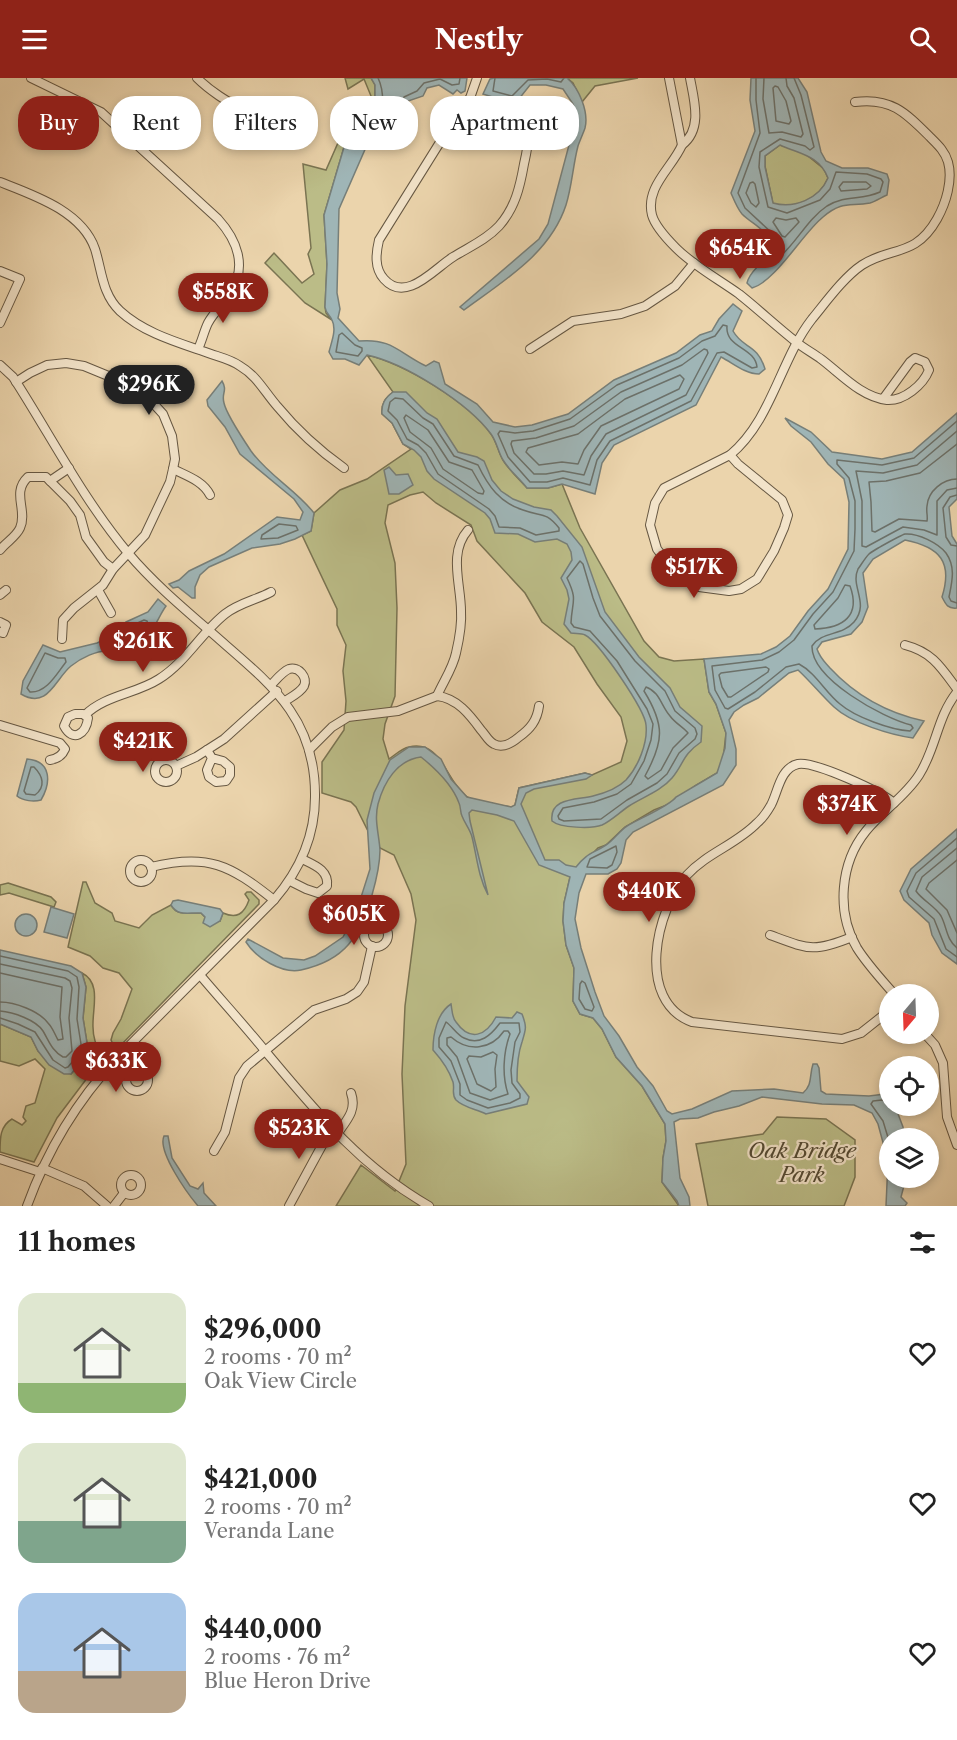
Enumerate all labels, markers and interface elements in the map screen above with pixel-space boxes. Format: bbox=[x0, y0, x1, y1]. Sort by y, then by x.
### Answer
icon: menu bbox=[18, 23, 51, 56]
text: Nestly bbox=[434, 23, 523, 56]
icon: search bbox=[906, 23, 939, 56]
chip: Buy bbox=[18, 96, 99, 150]
chip: Rent bbox=[111, 96, 201, 150]
chip: Filters bbox=[213, 96, 318, 150]
chip: New bbox=[330, 96, 418, 150]
chip: Apartment bbox=[430, 96, 579, 150]
pin: $654K bbox=[698, 229, 782, 280]
text: $654K bbox=[709, 236, 771, 260]
pin: $558K bbox=[181, 273, 265, 324]
text: $558K bbox=[192, 280, 254, 304]
pin: $296K bbox=[107, 365, 191, 416]
text: $296K bbox=[118, 372, 180, 396]
pin: $517K bbox=[652, 548, 736, 599]
text: $517K bbox=[665, 555, 723, 579]
pin: $261K bbox=[101, 622, 185, 673]
text: $261K bbox=[113, 629, 173, 653]
pin: $421K bbox=[101, 722, 185, 773]
text: $421K bbox=[113, 729, 173, 753]
pin: $374K bbox=[805, 785, 889, 836]
text: $374K bbox=[817, 792, 877, 816]
pin: $440K bbox=[607, 872, 691, 923]
text: $440K bbox=[617, 879, 681, 903]
pin: $605K bbox=[312, 895, 396, 946]
text: $605K bbox=[323, 902, 385, 926]
north arrow bbox=[879, 984, 939, 1044]
map controls bbox=[879, 984, 939, 1188]
pin: $633K bbox=[74, 1042, 158, 1093]
text: $633K bbox=[85, 1049, 147, 1073]
button: locate bbox=[879, 1056, 939, 1116]
pin: $523K bbox=[257, 1109, 341, 1160]
text: $523K bbox=[268, 1116, 330, 1140]
button: layers bbox=[879, 1128, 939, 1188]
park label: Oak Bridge Park bbox=[748, 1138, 857, 1187]
text: 11 homes bbox=[18, 1226, 136, 1258]
icon: filters bbox=[906, 1226, 939, 1259]
text: $296,000 bbox=[204, 1313, 321, 1345]
icon: home bbox=[66, 1317, 138, 1389]
icon: heart bbox=[906, 1337, 939, 1370]
text: 2 rooms · 70 m² bbox=[204, 1345, 352, 1369]
text: Oak View Circle bbox=[204, 1369, 357, 1393]
text: $421,000 bbox=[204, 1463, 318, 1495]
icon: home bbox=[66, 1467, 138, 1539]
icon: heart bbox=[906, 1487, 939, 1520]
text: 2 rooms · 70 m² bbox=[204, 1495, 352, 1519]
text: Veranda Lane bbox=[204, 1519, 334, 1543]
text: $440,000 bbox=[204, 1613, 322, 1645]
icon: home bbox=[66, 1617, 138, 1689]
icon: heart bbox=[906, 1637, 939, 1670]
text: 2 rooms · 76 m² bbox=[204, 1645, 350, 1669]
text: Blue Heron Drive bbox=[204, 1669, 371, 1693]

